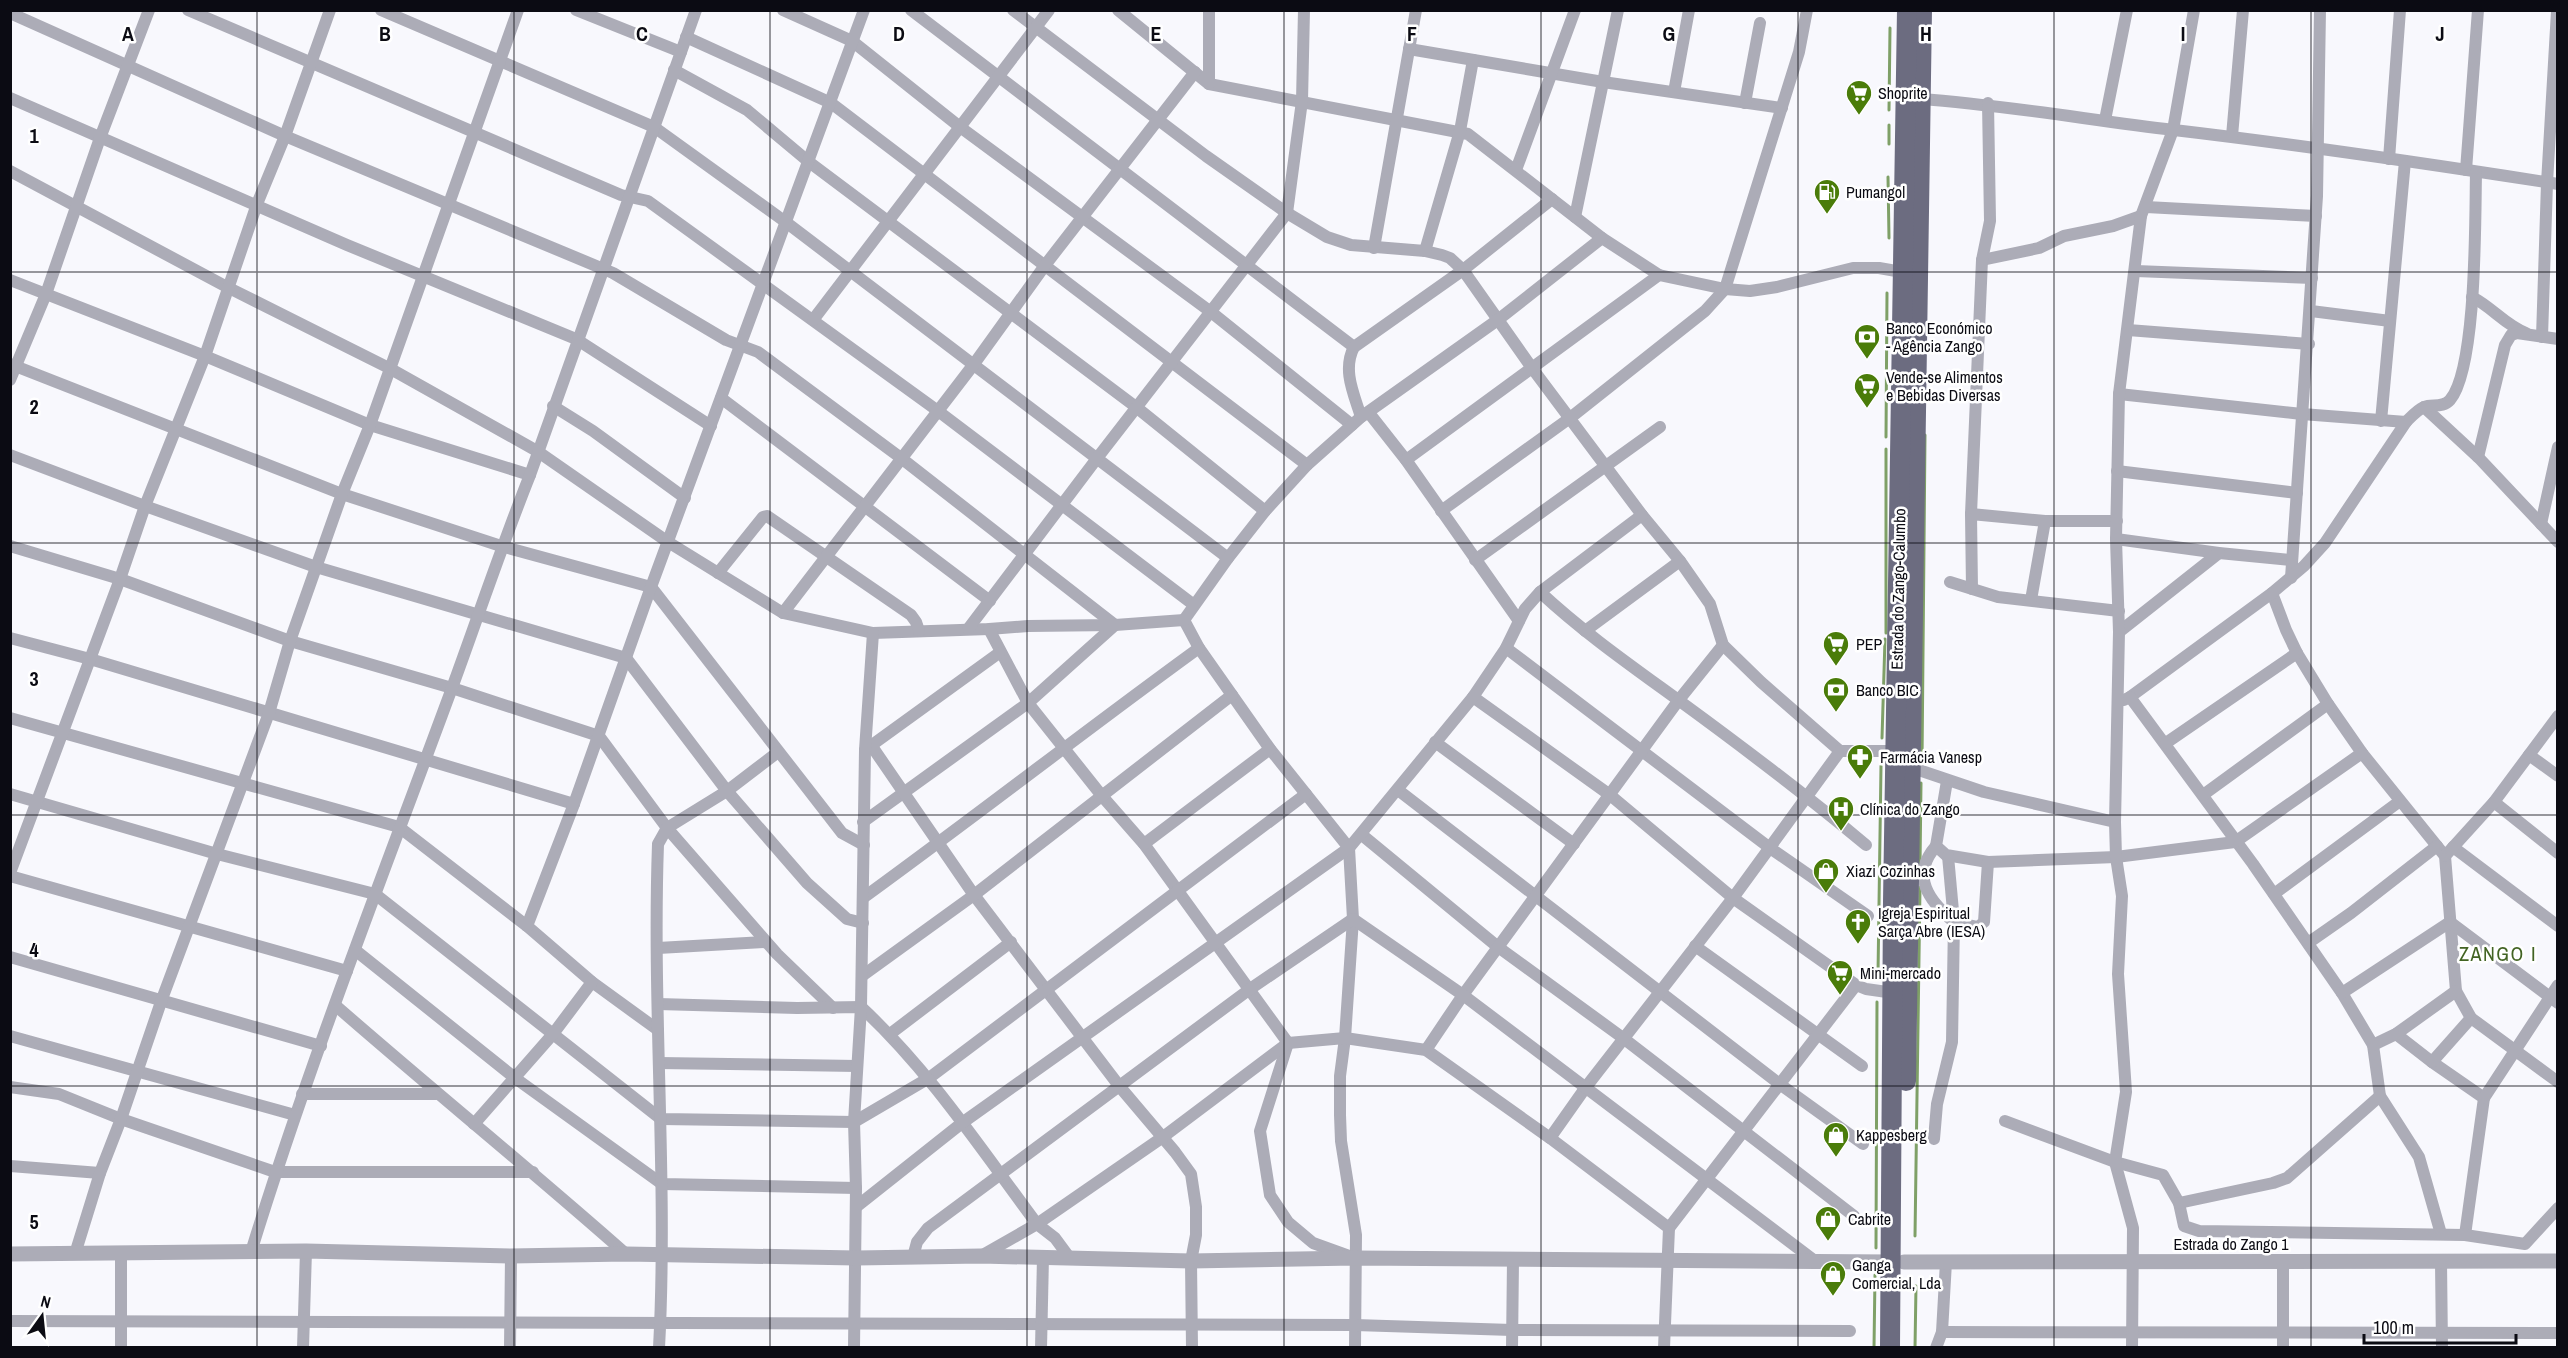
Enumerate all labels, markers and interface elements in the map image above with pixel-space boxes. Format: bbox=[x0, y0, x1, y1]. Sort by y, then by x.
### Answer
text: A bbox=[122, 20, 134, 47]
text: B bbox=[379, 20, 391, 47]
text: C bbox=[636, 20, 648, 47]
text: D bbox=[893, 20, 905, 47]
text: E bbox=[1151, 20, 1162, 47]
text: F bbox=[1407, 20, 1417, 47]
text: G bbox=[1663, 20, 1675, 47]
text: H bbox=[1920, 20, 1932, 47]
text: I bbox=[2181, 20, 2185, 47]
text: J bbox=[2435, 20, 2445, 47]
supermarket icon: Shoprite bbox=[1844, 78, 1874, 116]
place label: Shoprite bbox=[1878, 82, 1928, 104]
text: 1 bbox=[29, 122, 39, 149]
fuel station icon: Pumangol bbox=[1812, 177, 1842, 215]
place label: Pumangol bbox=[1846, 181, 1905, 203]
place label: Banco Económico - Agência Zango bbox=[1886, 317, 1992, 357]
bank icon: Banco Económico - Agência Zango bbox=[1852, 322, 1882, 360]
place label: Vende-se Alimentos e Bebidas Diversas bbox=[1886, 366, 2003, 406]
supermarket icon: Vende-se Alimentos e Bebidas Diversas bbox=[1852, 371, 1882, 409]
text: 2 bbox=[29, 393, 39, 420]
street label: Estrada do Zango-Calumbo bbox=[1886, 508, 1910, 670]
supermarket icon: PEP bbox=[1821, 629, 1851, 667]
place label: PEP bbox=[1856, 633, 1883, 655]
text: 3 bbox=[29, 665, 39, 692]
bank icon: Banco BIC bbox=[1821, 675, 1851, 713]
place label: Banco BIC bbox=[1856, 679, 1919, 701]
pharmacy icon: Farmácia Vanesp bbox=[1845, 742, 1875, 780]
place label: Farmácia Vanesp bbox=[1880, 746, 1982, 768]
hospital icon: Clínica do Zango bbox=[1826, 794, 1856, 832]
place label: Clínica do Zango bbox=[1860, 798, 1960, 820]
shop icon: Xiazi Cozinhas bbox=[1811, 856, 1841, 894]
place label: Xiazi Cozinhas bbox=[1846, 860, 1935, 882]
place label: Igreja Espiritual Sarça Abre (IESA) bbox=[1878, 902, 1985, 942]
church icon: Igreja Espiritual Sarça Abre (IESA) bbox=[1843, 907, 1873, 945]
text: 4 bbox=[29, 936, 39, 963]
district label: ZANGO I bbox=[2459, 940, 2537, 967]
supermarket icon: Mini-mercado bbox=[1825, 958, 1855, 996]
place label: Mini-mercado bbox=[1860, 962, 1941, 984]
shop icon: Kappesberg bbox=[1821, 1120, 1851, 1158]
place label: Kappesberg bbox=[1856, 1124, 1927, 1146]
shop icon: Cabrite bbox=[1813, 1204, 1843, 1242]
text: 5 bbox=[29, 1208, 39, 1235]
place label: Cabrite bbox=[1848, 1208, 1891, 1230]
street label: Estrada do Zango 1 bbox=[2173, 1233, 2289, 1255]
place label: Ganga Comercial, Lda bbox=[1852, 1254, 1942, 1294]
shop icon: Ganga Comercial, Lda bbox=[1818, 1259, 1848, 1297]
north arrow bbox=[12, 1286, 72, 1346]
text: N bbox=[38, 1290, 53, 1313]
scale bar bbox=[2364, 1307, 2516, 1345]
text: 100 m bbox=[2373, 1315, 2414, 1340]

